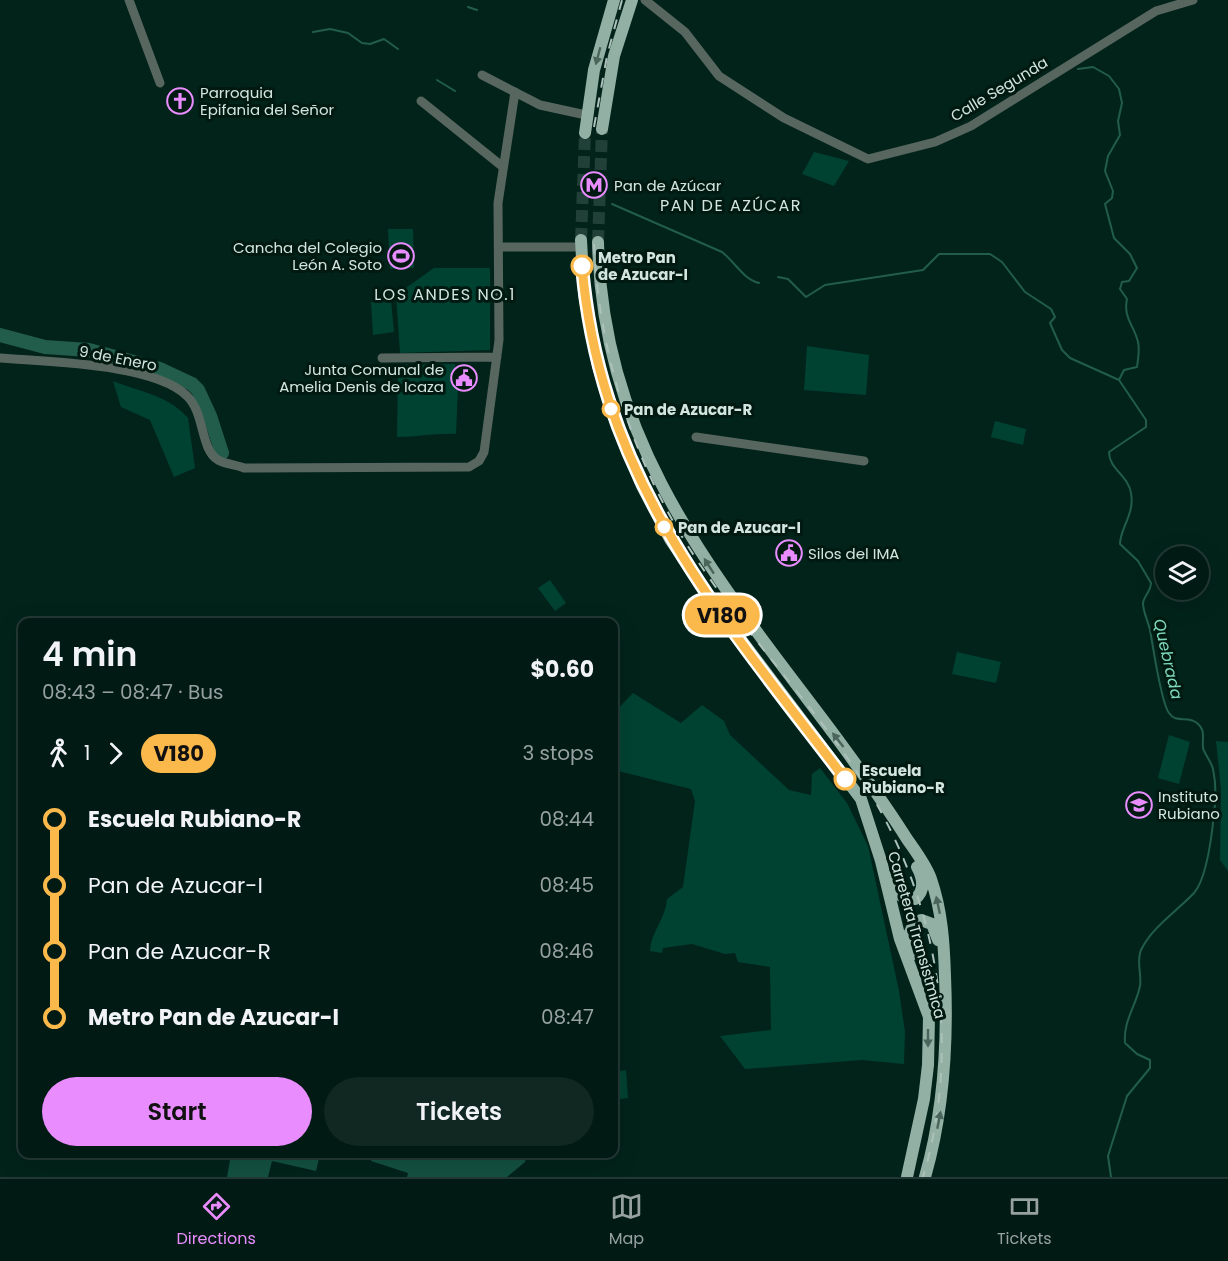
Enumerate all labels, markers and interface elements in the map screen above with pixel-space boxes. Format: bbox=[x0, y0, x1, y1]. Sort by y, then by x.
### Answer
one-way arrow bbox=[593, 47, 602, 65]
street label: Calle Segunda bbox=[946, 52, 1052, 126]
place label: Parroquia Epifania del Señor bbox=[200, 82, 334, 120]
church icon: Parroquia Epifania del Señor bbox=[165, 86, 195, 116]
metro station icon: Pan de Azúcar bbox=[579, 170, 609, 200]
place label: Pan de Azúcar bbox=[614, 175, 722, 196]
district label: PAN DE AZÚCAR bbox=[660, 194, 802, 217]
place label: Cancha del Colegio León A. Soto bbox=[233, 237, 382, 275]
sports icon: Cancha del Colegio León A. Soto bbox=[386, 241, 416, 271]
place label: Metro Pan de Azucar-I bbox=[598, 247, 688, 285]
marker: Metro Pan de Azucar-I bbox=[571, 255, 593, 277]
district label: LOS ANDES NO.1 bbox=[374, 283, 516, 306]
street label: 9 de Enero bbox=[77, 340, 159, 376]
place label: Junta Comunal de Amelia Denis de Icaza bbox=[279, 359, 444, 397]
public building icon: Junta Comunal de Amelia Denis de Icaza bbox=[449, 363, 479, 393]
place label: Pan de Azucar-R bbox=[624, 399, 752, 420]
marker: Pan de Azucar-R bbox=[602, 400, 620, 418]
place label: Pan de Azucar-I bbox=[678, 517, 801, 538]
marker: Pan de Azucar-I bbox=[655, 518, 673, 536]
public building icon: Silos del IMA bbox=[774, 538, 804, 568]
place label: Silos del IMA bbox=[808, 543, 899, 564]
map controls bbox=[1155, 546, 1209, 600]
button: layers bbox=[1155, 546, 1209, 600]
one-way arrow bbox=[703, 559, 715, 575]
line badge: V180 bbox=[680, 596, 764, 634]
text: V180 bbox=[697, 601, 747, 630]
water label: Quebrada bbox=[1148, 616, 1188, 702]
text: 4 min bbox=[42, 631, 137, 678]
text: $0.60 bbox=[531, 654, 594, 685]
text: 08:43 – 08:47 · Bus bbox=[42, 678, 223, 706]
one-way arrow bbox=[831, 732, 844, 748]
icon: walk bbox=[42, 737, 75, 770]
icon: forward bbox=[99, 737, 132, 770]
text: 1 bbox=[84, 739, 90, 767]
text: V180 bbox=[153, 739, 204, 768]
text: 3 stops bbox=[522, 739, 594, 767]
place label: Escuela Rubiano-R bbox=[862, 760, 945, 798]
marker: Escuela Rubiano-R bbox=[834, 768, 856, 790]
place label: Instituto Rubiano bbox=[1158, 786, 1220, 824]
school or university icon: Instituto Rubiano bbox=[1124, 790, 1154, 820]
text: Escuela Rubiano-R bbox=[88, 804, 301, 835]
text: 08:44 bbox=[539, 805, 594, 833]
street label: Carretera Transístmica bbox=[883, 849, 951, 1021]
text: Pan de Azucar-I bbox=[88, 870, 263, 901]
text: 08:45 bbox=[539, 871, 594, 899]
one-way arrow bbox=[933, 896, 943, 914]
text: Pan de Azucar-R bbox=[88, 936, 271, 967]
text: 08:46 bbox=[539, 937, 594, 965]
text: Metro Pan de Azucar-I bbox=[88, 1002, 339, 1033]
text: 08:47 bbox=[541, 1003, 594, 1031]
one-way arrow bbox=[923, 1029, 933, 1048]
button: Start bbox=[42, 1077, 312, 1146]
button: Tickets bbox=[324, 1077, 594, 1146]
one-way arrow bbox=[935, 1110, 944, 1129]
tab: Directions bbox=[176, 1190, 256, 1251]
tab: Map bbox=[609, 1190, 644, 1251]
tab: Tickets bbox=[997, 1190, 1052, 1251]

